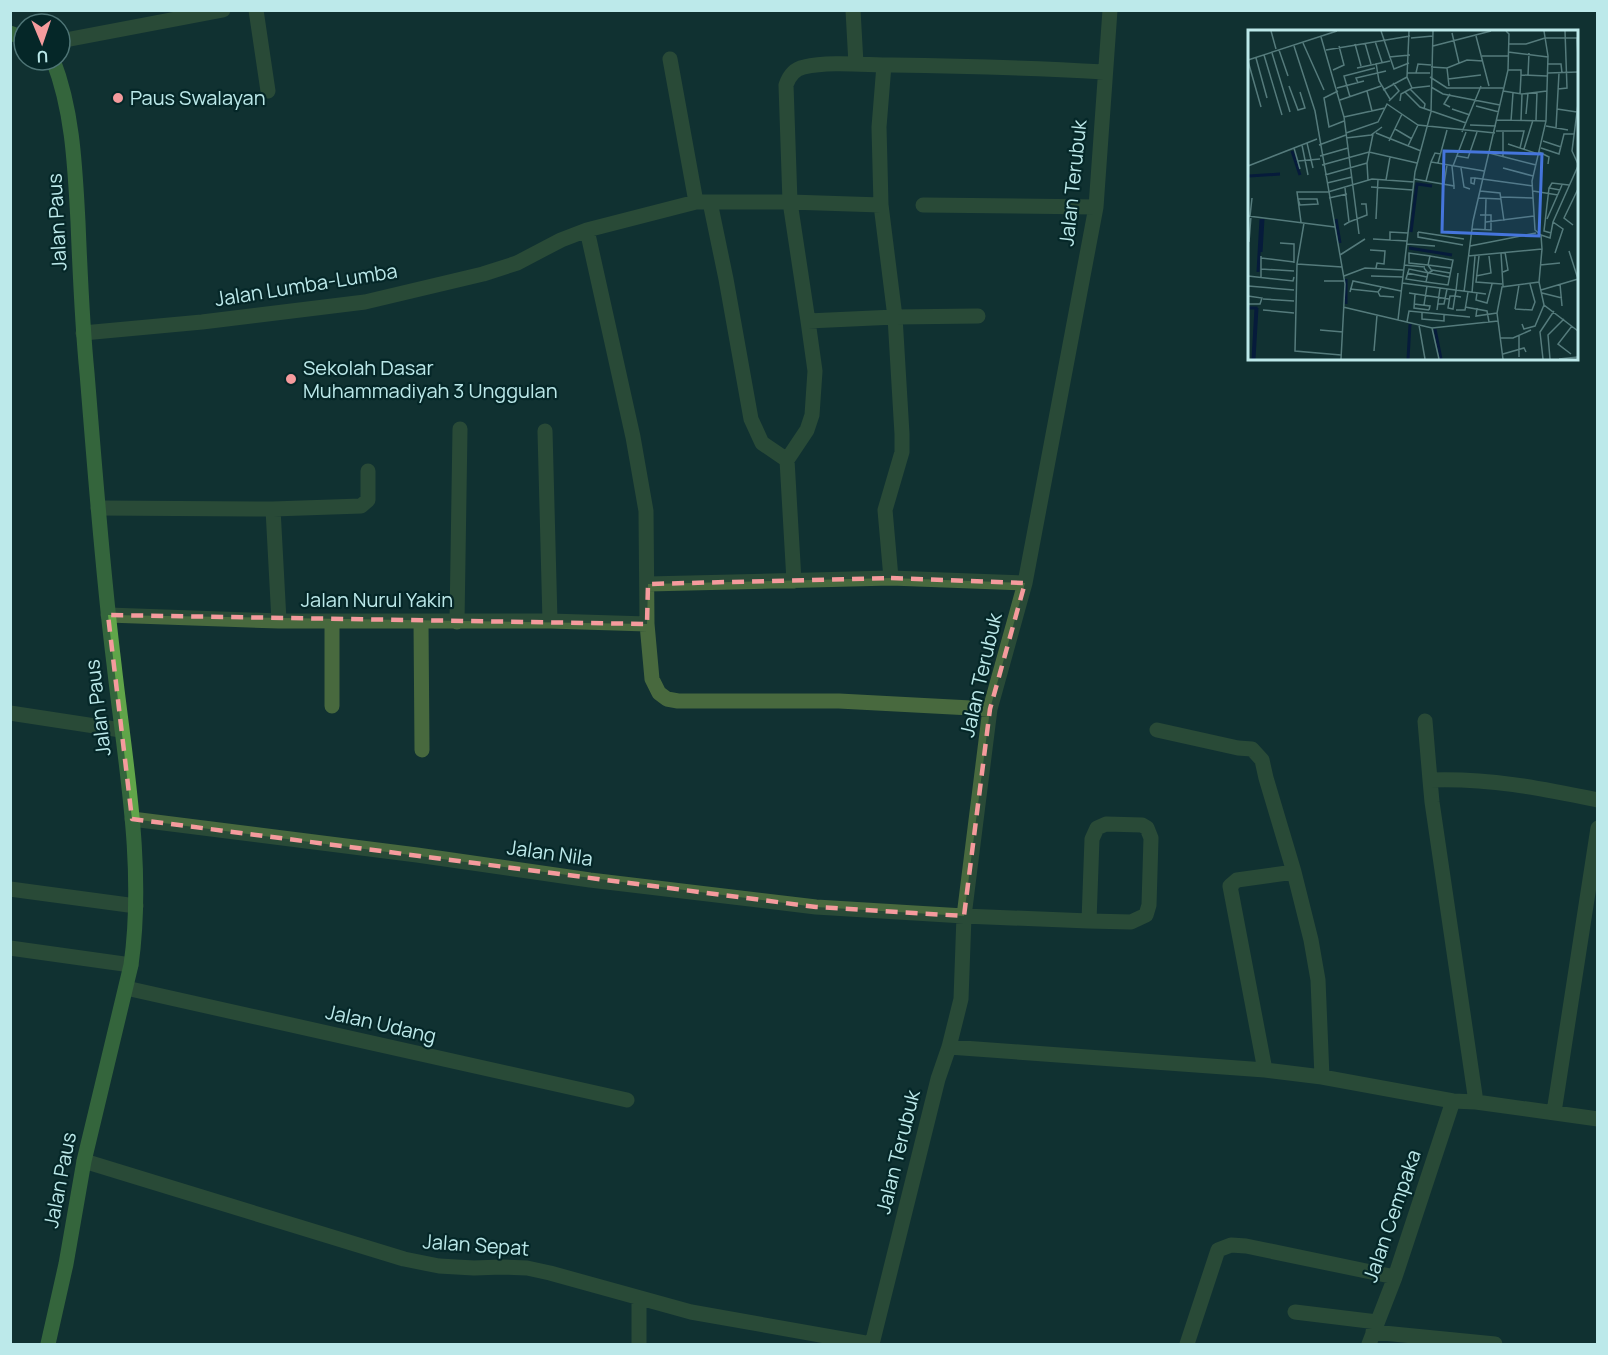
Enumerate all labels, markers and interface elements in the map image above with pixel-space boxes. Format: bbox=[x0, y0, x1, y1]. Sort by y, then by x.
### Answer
north arrow bbox=[12, 12, 72, 72]
inset map bbox=[1248, 30, 1578, 360]
text: U bbox=[36, 46, 49, 68]
place label: Paus Swalayan bbox=[130, 84, 266, 111]
marker: Paus Swalayan bbox=[111, 91, 125, 105]
street label: Jalan Terubuk bbox=[1052, 117, 1093, 247]
street label: Jalan Paus bbox=[40, 173, 73, 271]
street label: Jalan Lumba-Lumba bbox=[213, 257, 399, 312]
place label: Sekolah Dasar Muhammadiyah 3 Unggulan bbox=[303, 354, 558, 404]
marker: Sekolah Dasar Muhammadiyah 3 Unggulan bbox=[284, 372, 298, 386]
street label: Jalan Nurul Yakin bbox=[301, 586, 453, 613]
street label: Jalan Terubuk bbox=[953, 609, 1008, 740]
street label: Jalan Paus bbox=[78, 658, 117, 758]
street label: Jalan Nila bbox=[506, 833, 595, 872]
street label: Jalan Udang bbox=[323, 998, 439, 1049]
street label: Jalan Terubuk bbox=[869, 1086, 926, 1217]
street label: Jalan Paus bbox=[37, 1130, 82, 1230]
street label: Jalan Cempaka bbox=[1356, 1146, 1427, 1286]
street label: Jalan Sepat bbox=[422, 1227, 530, 1262]

